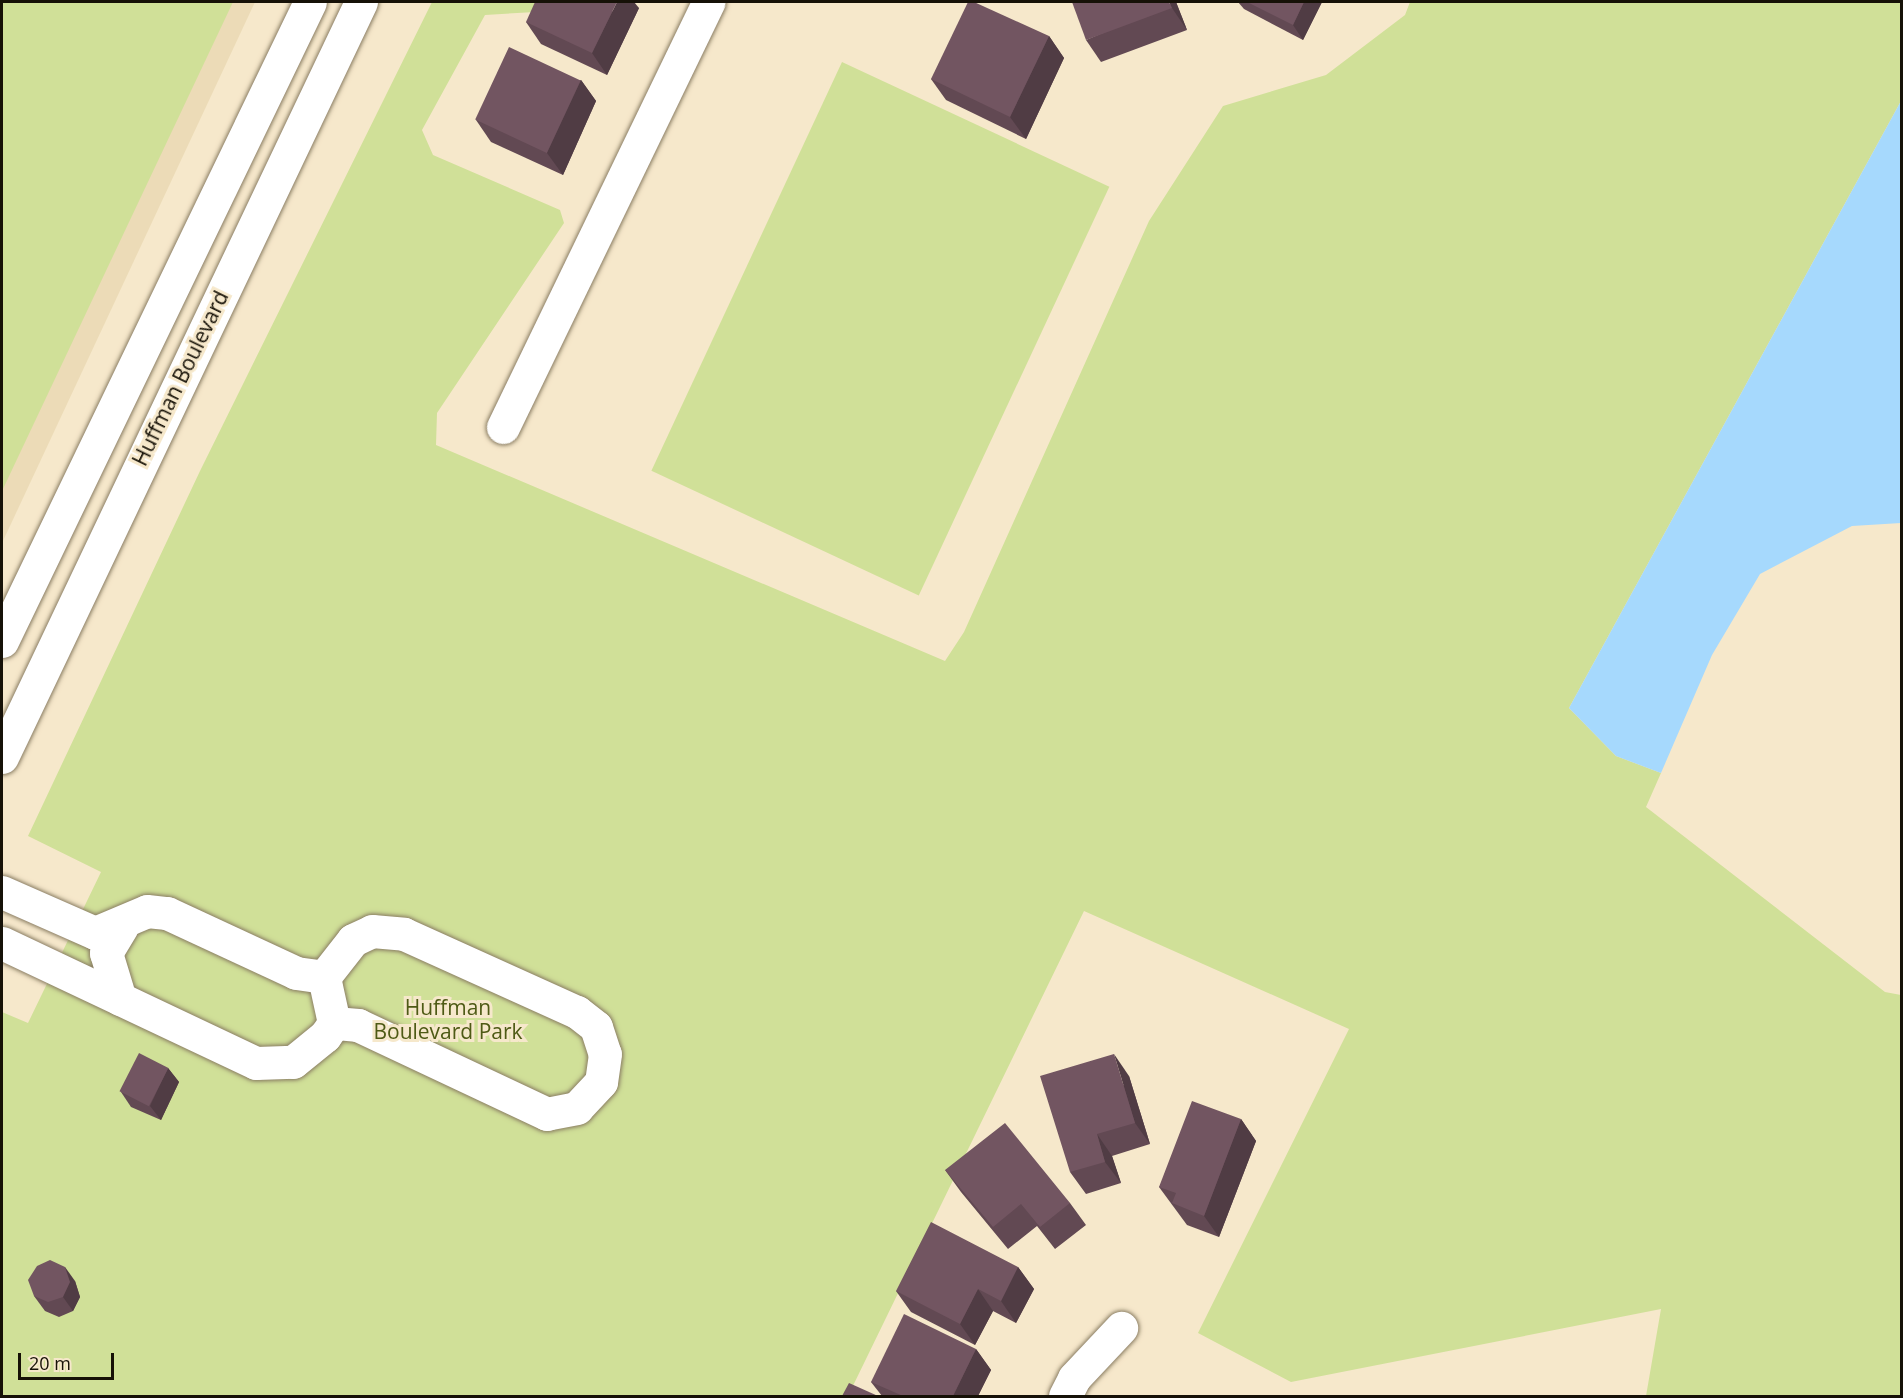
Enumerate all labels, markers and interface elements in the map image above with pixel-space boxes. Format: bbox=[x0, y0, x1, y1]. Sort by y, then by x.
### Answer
street label: Huffman Boulevard bbox=[127, 286, 233, 470]
park label: Huffman Boulevard Park bbox=[373, 994, 523, 1044]
scale bar bbox=[21, 1341, 117, 1379]
text: 20 m bbox=[29, 1351, 71, 1375]

